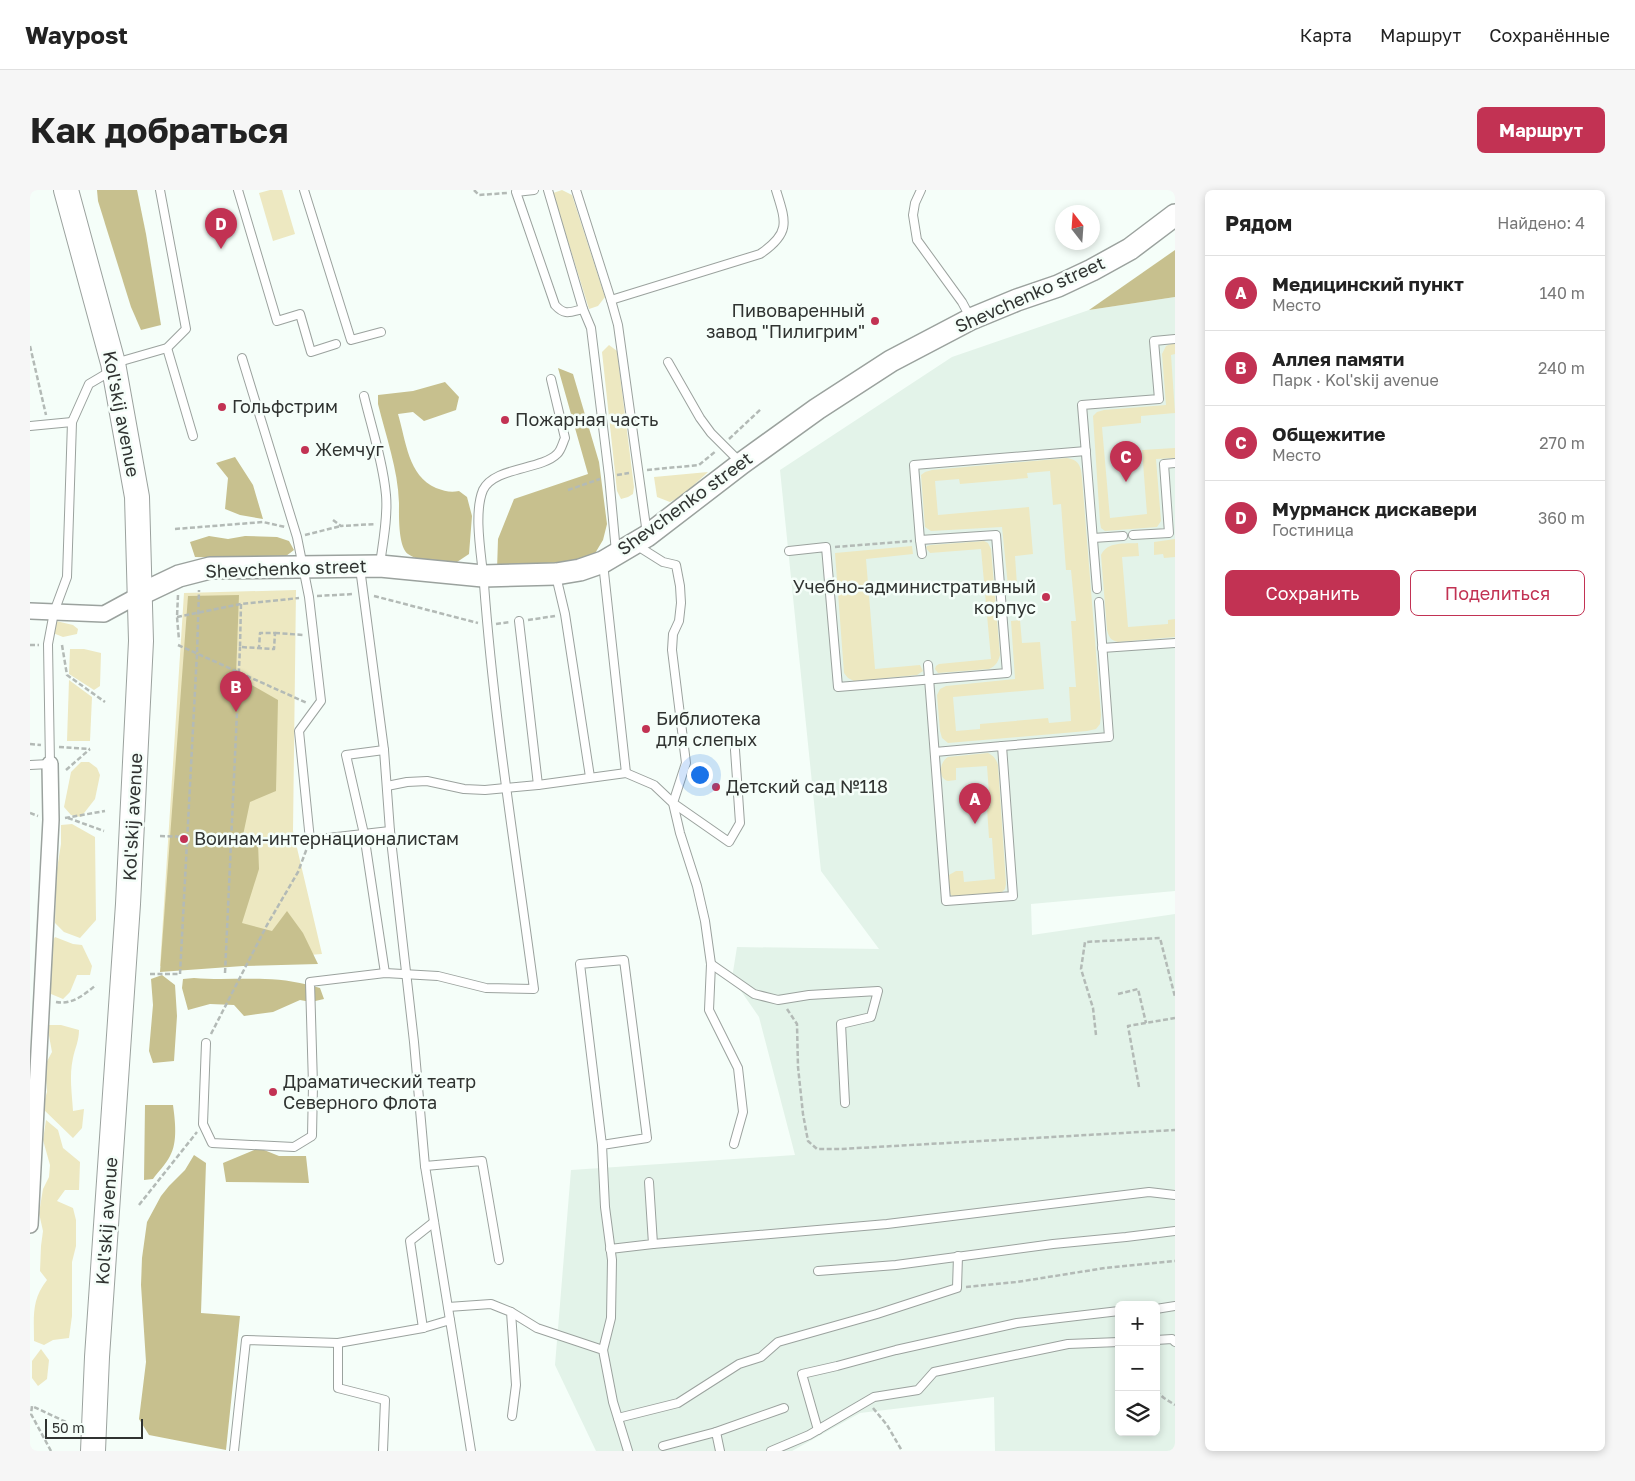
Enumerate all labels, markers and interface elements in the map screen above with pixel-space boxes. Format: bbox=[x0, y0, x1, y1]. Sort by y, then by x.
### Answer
text: Waypost bbox=[25, 20, 128, 49]
text: Карта bbox=[1300, 24, 1352, 46]
text: Маршрут bbox=[1380, 24, 1461, 46]
text: Сохранённые bbox=[1489, 24, 1610, 46]
button: Маршрут bbox=[1477, 107, 1605, 153]
text: Как добраться bbox=[30, 109, 288, 151]
north arrow bbox=[1055, 205, 1100, 250]
pin: D bbox=[205, 208, 237, 249]
text: Рядом bbox=[1225, 210, 1292, 236]
text: Найдено: 4 bbox=[1497, 213, 1585, 233]
street label: Shevchenko street bbox=[951, 251, 1108, 337]
text: Медицинский пункт bbox=[1272, 272, 1464, 295]
text: A bbox=[1235, 283, 1247, 303]
text: 140 m bbox=[1539, 283, 1585, 303]
text: Место bbox=[1272, 295, 1321, 315]
place label: Пивоваренный завод "Пилигрим" bbox=[706, 299, 865, 342]
marker: Пивоваренный завод "Пилигрим" bbox=[869, 315, 881, 327]
text: Аллея памяти bbox=[1272, 347, 1404, 370]
street label: Kol'skij avenue bbox=[99, 349, 145, 479]
text: B bbox=[1235, 358, 1247, 378]
text: 240 m bbox=[1538, 358, 1585, 378]
text: Парк · Kol'skij avenue bbox=[1272, 370, 1439, 390]
place label: Гольфстрим bbox=[232, 395, 338, 417]
marker: Гольфстрим bbox=[216, 401, 228, 413]
place label: Пожарная часть bbox=[515, 408, 659, 430]
marker: Пожарная часть bbox=[499, 414, 511, 426]
text: Общежитие bbox=[1272, 422, 1385, 445]
text: C bbox=[1235, 433, 1247, 453]
text: 270 m bbox=[1539, 433, 1585, 453]
place label: Жемчуг bbox=[315, 438, 384, 460]
pin: C bbox=[1110, 441, 1142, 482]
marker: Жемчуг bbox=[299, 444, 311, 456]
text: Место bbox=[1272, 445, 1321, 465]
street label: Shevchenko street bbox=[613, 447, 756, 560]
text: Мурманск дискавери bbox=[1272, 497, 1477, 520]
text: D bbox=[1235, 508, 1247, 528]
text: 360 m bbox=[1538, 508, 1585, 528]
text: Гостиница bbox=[1272, 520, 1354, 540]
street label: Shevchenko street bbox=[205, 554, 367, 582]
button: Сохранить bbox=[1225, 570, 1400, 616]
button: Поделиться bbox=[1410, 570, 1585, 616]
place label: Учебно-административный корпус bbox=[793, 575, 1036, 618]
marker: Учебно-административный корпус bbox=[1040, 591, 1052, 603]
pin: B bbox=[220, 671, 252, 712]
place label: Библиотека для слепых bbox=[656, 707, 761, 750]
marker: Библиотека для слепых bbox=[640, 723, 652, 735]
street label: Kol'skij avenue bbox=[118, 752, 146, 881]
your location bbox=[687, 762, 713, 788]
place label: Детский сад №118 bbox=[726, 775, 888, 797]
marker: Детский сад №118 bbox=[710, 781, 722, 793]
pin: A bbox=[959, 783, 991, 824]
place label: Воинам-интернационалистам bbox=[194, 827, 459, 849]
marker: Воинам-интернационалистам bbox=[178, 833, 190, 845]
place label: Драматический театр Северного Флота bbox=[283, 1070, 476, 1113]
marker: Драматический театр Северного Флота bbox=[267, 1086, 279, 1098]
street label: Kol'skij avenue bbox=[91, 1156, 121, 1286]
map controls bbox=[1115, 1301, 1160, 1436]
button: + bbox=[1115, 1301, 1160, 1346]
button: − bbox=[1115, 1346, 1160, 1391]
button: layers bbox=[1115, 1391, 1160, 1436]
scale bar bbox=[45, 1416, 142, 1439]
text: 50 m bbox=[52, 1419, 85, 1436]

